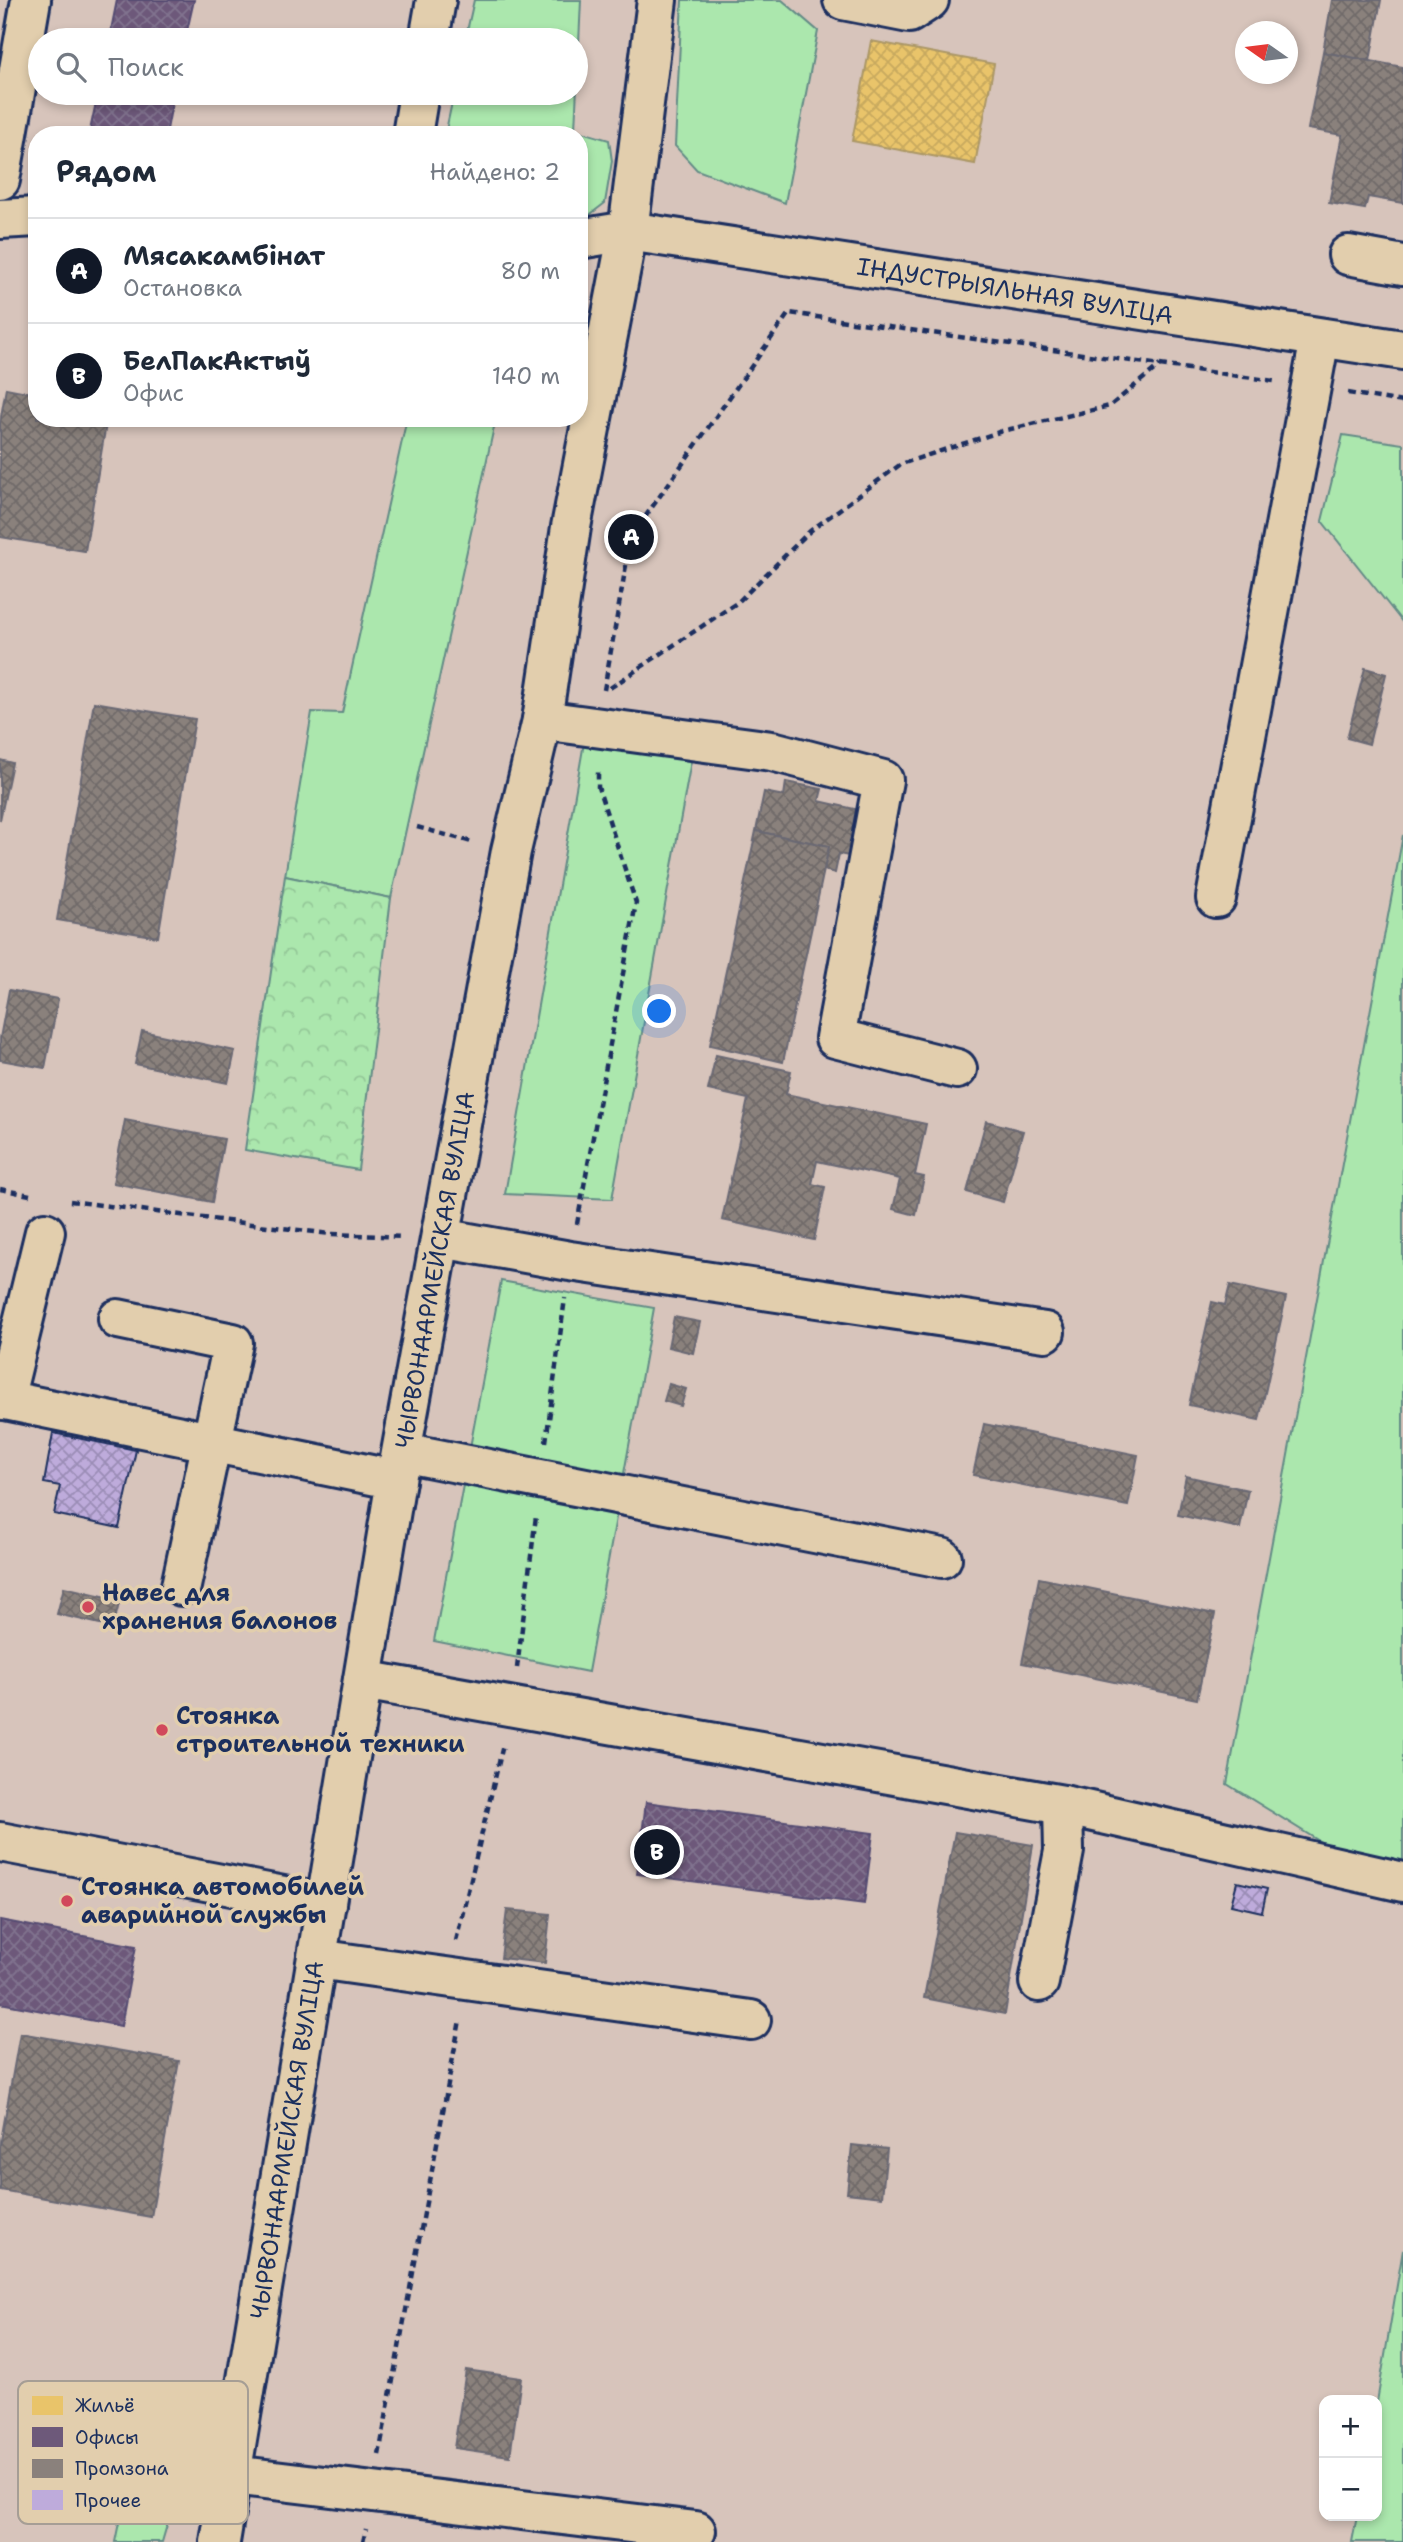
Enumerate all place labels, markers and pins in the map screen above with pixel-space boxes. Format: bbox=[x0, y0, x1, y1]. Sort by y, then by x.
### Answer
pin: A bbox=[608, 511, 654, 563]
place label: Навес для хранения балонов bbox=[102, 1577, 337, 1637]
marker: Навес для хранения балонов bbox=[80, 1599, 96, 1615]
place label: Стоянка строительной техники bbox=[176, 1700, 465, 1760]
marker: Стоянка строительной техники bbox=[154, 1722, 170, 1738]
pin: B bbox=[634, 1826, 680, 1878]
place label: Стоянка автомобилей аварийной службы bbox=[81, 1871, 365, 1931]
marker: Стоянка автомобилей аварийной службы bbox=[59, 1893, 75, 1909]

